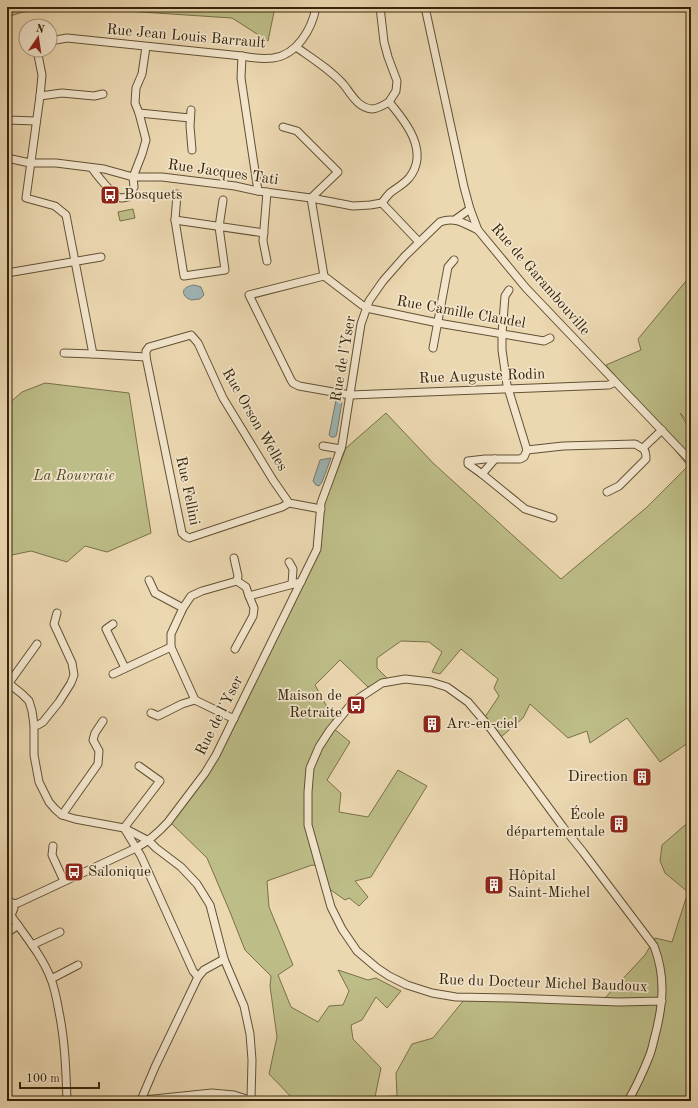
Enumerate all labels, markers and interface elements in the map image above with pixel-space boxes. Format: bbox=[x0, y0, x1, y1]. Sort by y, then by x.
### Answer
north arrow bbox=[18, 18, 58, 58]
text: N bbox=[35, 23, 46, 36]
street label: Rue Jean Louis Barrault bbox=[106, 23, 266, 51]
street label: Rue Jacques Tati bbox=[167, 158, 279, 188]
bus stop icon: Bosquets bbox=[99, 184, 121, 206]
place label: Bosquets bbox=[124, 188, 183, 203]
street label: Rue de Garambouville bbox=[488, 221, 592, 339]
street label: Rue Camille Claudel bbox=[395, 294, 527, 332]
street label: Rue de l'Yser bbox=[329, 315, 359, 403]
street label: Rue Orson Welles bbox=[219, 366, 289, 474]
street label: Rue Auguste Rodin bbox=[419, 367, 545, 387]
street label: Rue Fellini bbox=[172, 455, 202, 527]
park label: La Rouvraie bbox=[32, 469, 115, 484]
street label: Rue de l'Yser bbox=[194, 674, 246, 758]
place label: Maison de Retraite bbox=[277, 689, 342, 721]
bus stop icon: Maison de Retraite bbox=[345, 694, 367, 716]
building icon: Arc-en-ciel bbox=[421, 713, 443, 735]
place label: Arc-en-ciel bbox=[446, 717, 518, 732]
building icon: Direction bbox=[631, 766, 653, 788]
place label: Direction bbox=[568, 770, 628, 785]
place label: École départementale bbox=[506, 805, 605, 840]
building icon: École départementale bbox=[608, 813, 630, 835]
bus stop icon: Salonique bbox=[63, 861, 85, 883]
place label: Salonique bbox=[88, 865, 151, 880]
place label: Hôpital Saint-Michel bbox=[508, 869, 590, 901]
building icon: Hôpital Saint-Michel bbox=[483, 874, 505, 896]
street label: Rue du Docteur Michel Baudoux bbox=[438, 973, 648, 995]
scale bar bbox=[20, 1064, 99, 1090]
text: 100 m bbox=[26, 1073, 60, 1085]

